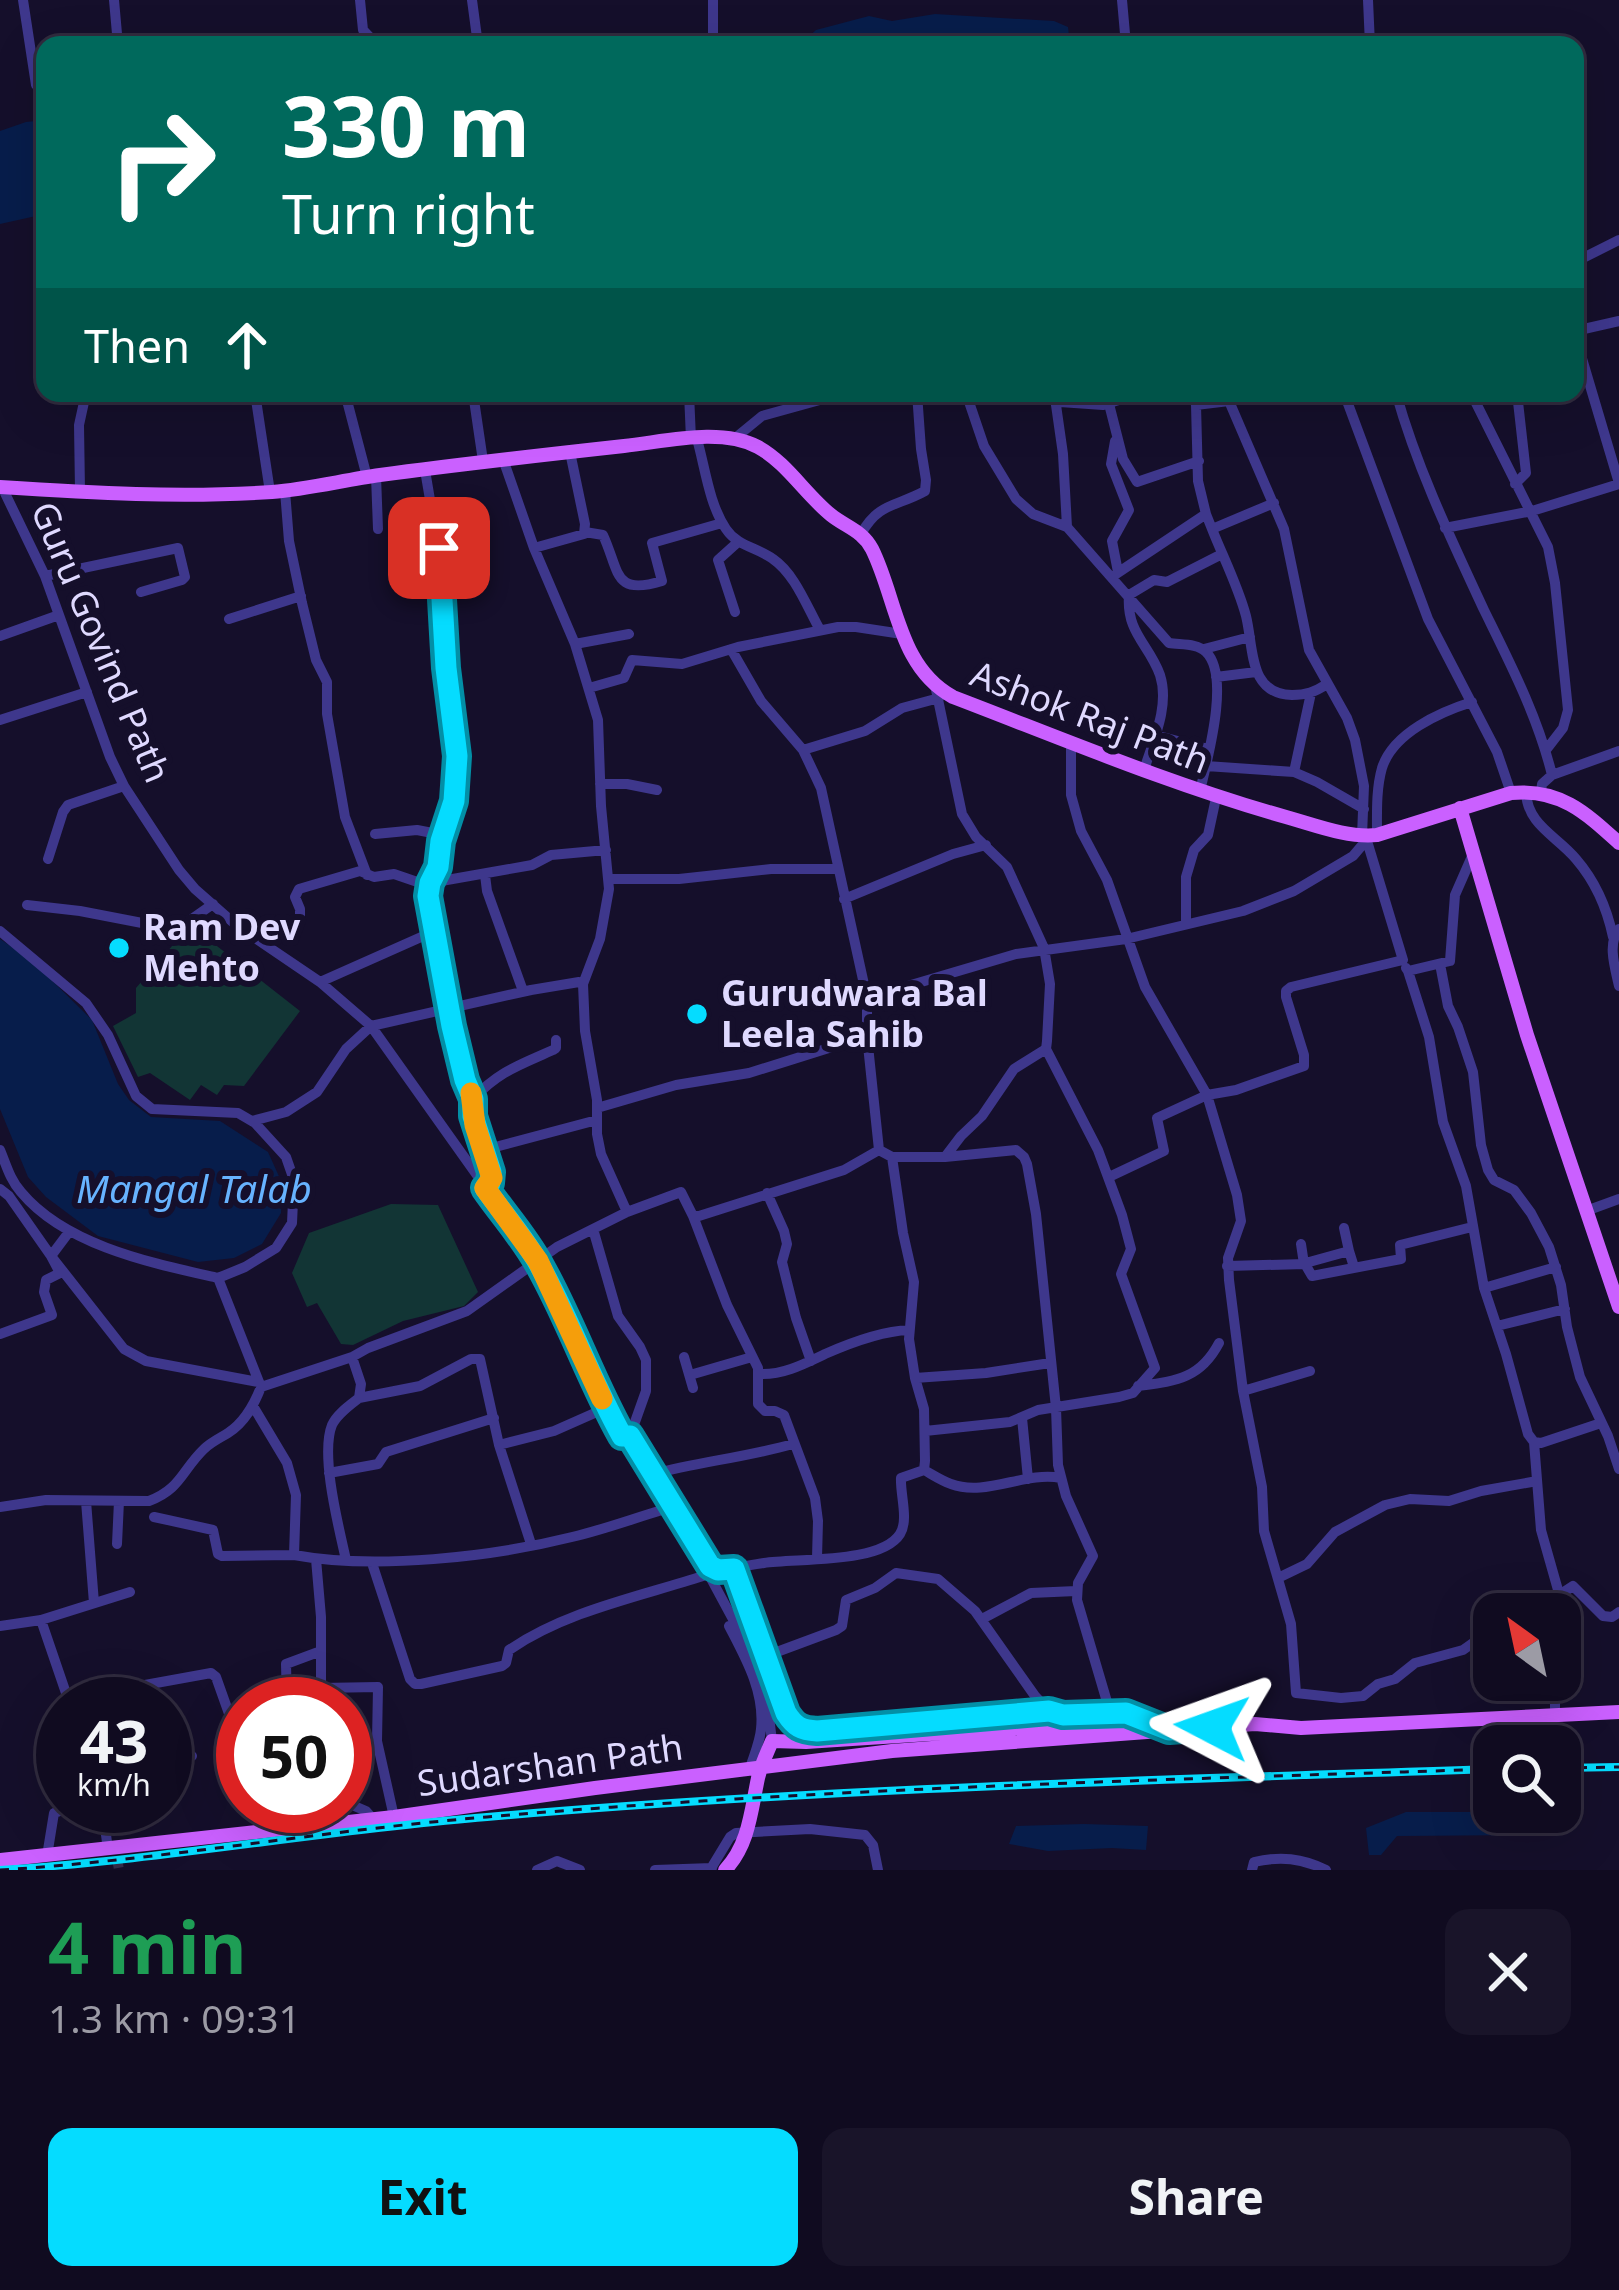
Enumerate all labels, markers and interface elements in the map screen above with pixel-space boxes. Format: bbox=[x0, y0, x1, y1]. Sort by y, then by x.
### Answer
text: 330 m bbox=[282, 67, 530, 182]
icon: right bbox=[84, 84, 240, 240]
text: Turn right bbox=[282, 176, 535, 250]
icon: ahead bbox=[214, 312, 280, 378]
text: Then bbox=[84, 315, 190, 376]
street label: Guru Govind Path bbox=[20, 494, 183, 790]
pin bbox=[388, 497, 490, 599]
icon: arrive bbox=[406, 515, 472, 581]
street label: Ashok Raj Path bbox=[964, 649, 1216, 784]
place label: Ram Dev Mehto bbox=[143, 902, 301, 992]
marker: Ram Dev Mehto bbox=[106, 935, 132, 961]
place label: Gurudwara Bal Leela Sahib bbox=[721, 968, 988, 1058]
marker: Gurudwara Bal Leela Sahib bbox=[684, 1001, 710, 1027]
water label: Mangal Talab bbox=[76, 1161, 312, 1214]
north arrow bbox=[1473, 1593, 1581, 1701]
map controls bbox=[1473, 1593, 1581, 1833]
position arrow bbox=[1149, 1664, 1275, 1790]
speed limit sign: 50 bbox=[216, 1677, 372, 1833]
text: 43 bbox=[80, 1699, 148, 1781]
street label: Sudarshan Path bbox=[414, 1722, 686, 1807]
button: search bbox=[1473, 1725, 1581, 1833]
text: km/h bbox=[77, 1764, 151, 1805]
text: 4 min bbox=[48, 1897, 246, 1995]
button: close bbox=[1445, 1909, 1571, 2035]
text: 1.3 km · 09:31 bbox=[48, 1991, 301, 2044]
button: Exit bbox=[48, 2128, 798, 2266]
button: Share bbox=[822, 2128, 1571, 2266]

